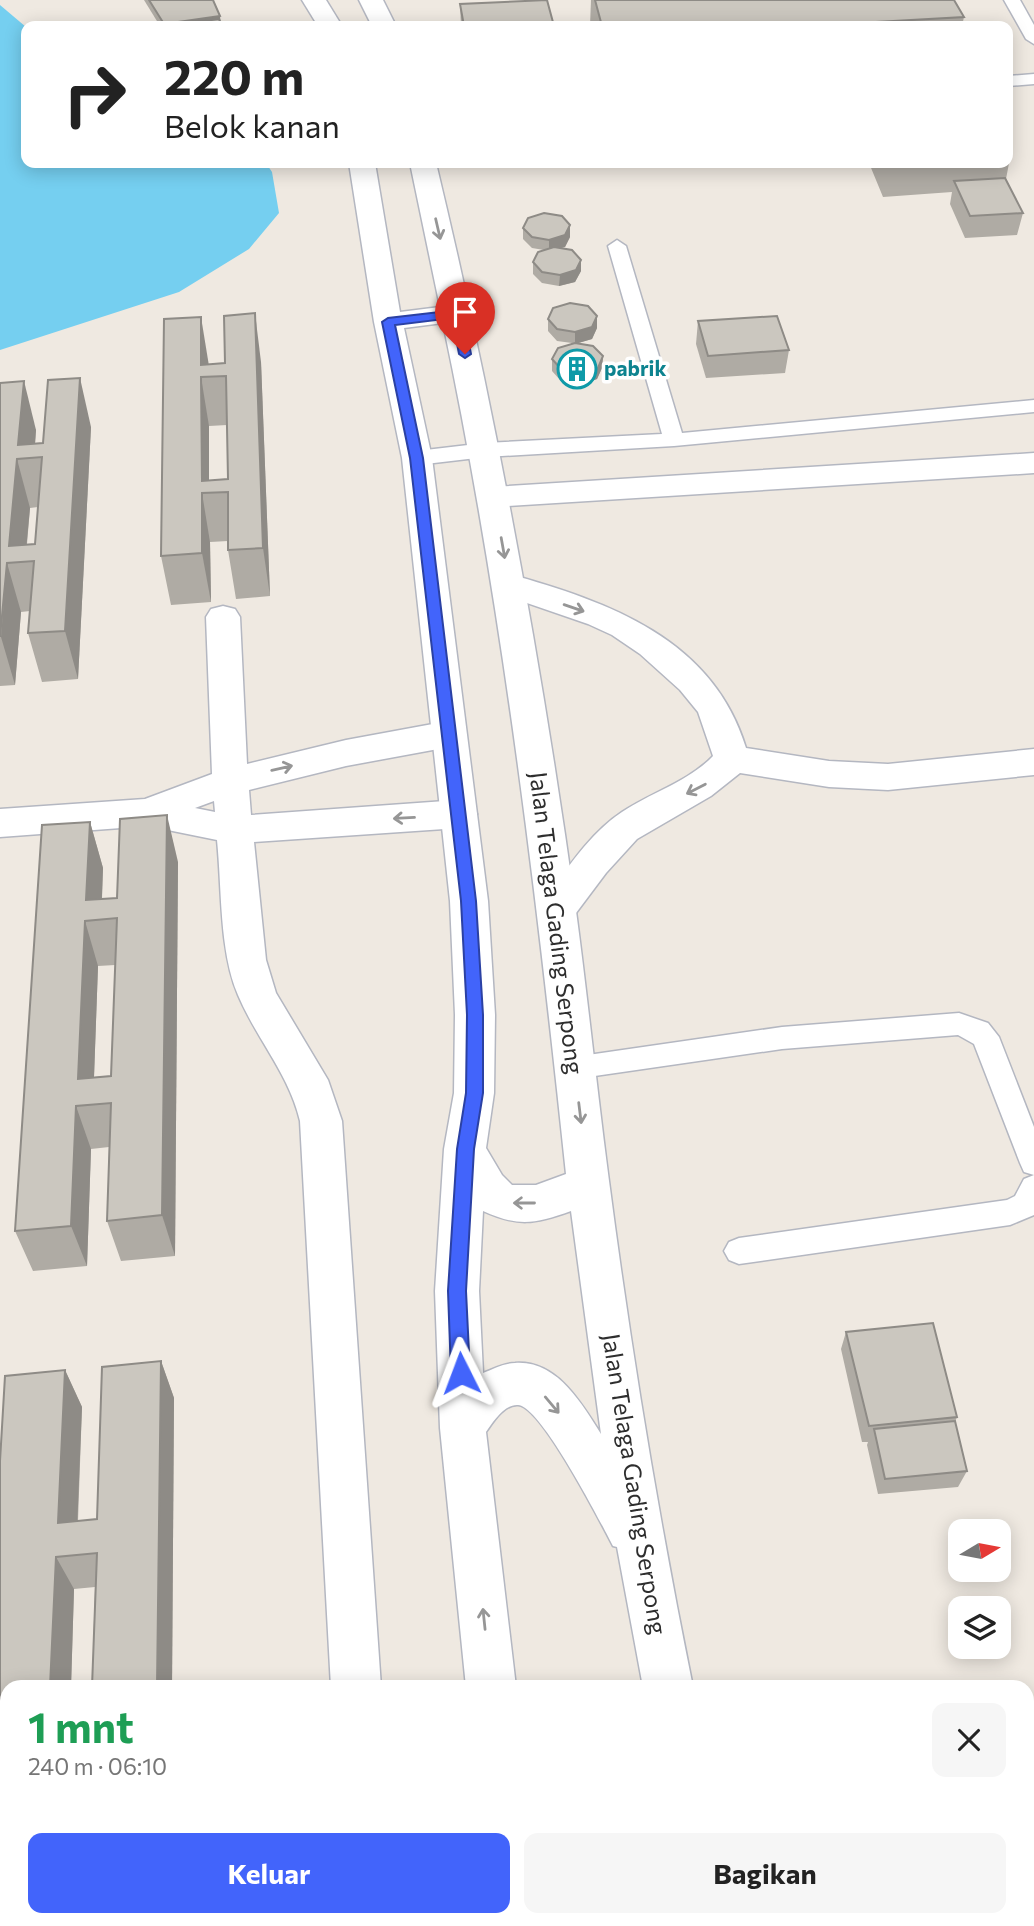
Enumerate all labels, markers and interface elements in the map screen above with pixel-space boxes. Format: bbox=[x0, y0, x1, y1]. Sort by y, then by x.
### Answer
text: 220 m bbox=[164, 45, 304, 105]
icon: right bbox=[49, 49, 140, 140]
text: Belok kanan bbox=[164, 105, 340, 145]
one-way arrow bbox=[432, 217, 445, 240]
pin bbox=[435, 282, 495, 354]
icon: arrive bbox=[446, 293, 484, 331]
building icon: pabrik bbox=[556, 348, 598, 390]
place label: pabrik bbox=[604, 355, 667, 380]
one-way arrow bbox=[496, 536, 510, 559]
one-way arrow bbox=[562, 603, 584, 615]
one-way arrow bbox=[270, 761, 293, 775]
street label: Jalan Telaga Gading Serpong bbox=[525, 770, 590, 1076]
one-way arrow bbox=[686, 782, 707, 796]
one-way arrow bbox=[393, 812, 415, 825]
one-way arrow bbox=[573, 1102, 586, 1124]
one-way arrow bbox=[512, 1196, 535, 1210]
street label: Jalan Telaga Gading Serpong bbox=[597, 1331, 674, 1636]
position arrow bbox=[424, 1336, 498, 1410]
one-way arrow bbox=[545, 1395, 560, 1413]
north arrow bbox=[948, 1519, 1012, 1582]
map controls bbox=[948, 1519, 1011, 1659]
button: layers bbox=[948, 1596, 1011, 1659]
one-way arrow bbox=[477, 1608, 490, 1631]
text: 1 mnt bbox=[28, 1700, 134, 1752]
button: close bbox=[932, 1703, 1006, 1777]
text: 240 m · 06:10 bbox=[28, 1752, 167, 1780]
button: Keluar bbox=[28, 1833, 510, 1913]
button: Bagikan bbox=[524, 1833, 1006, 1913]

